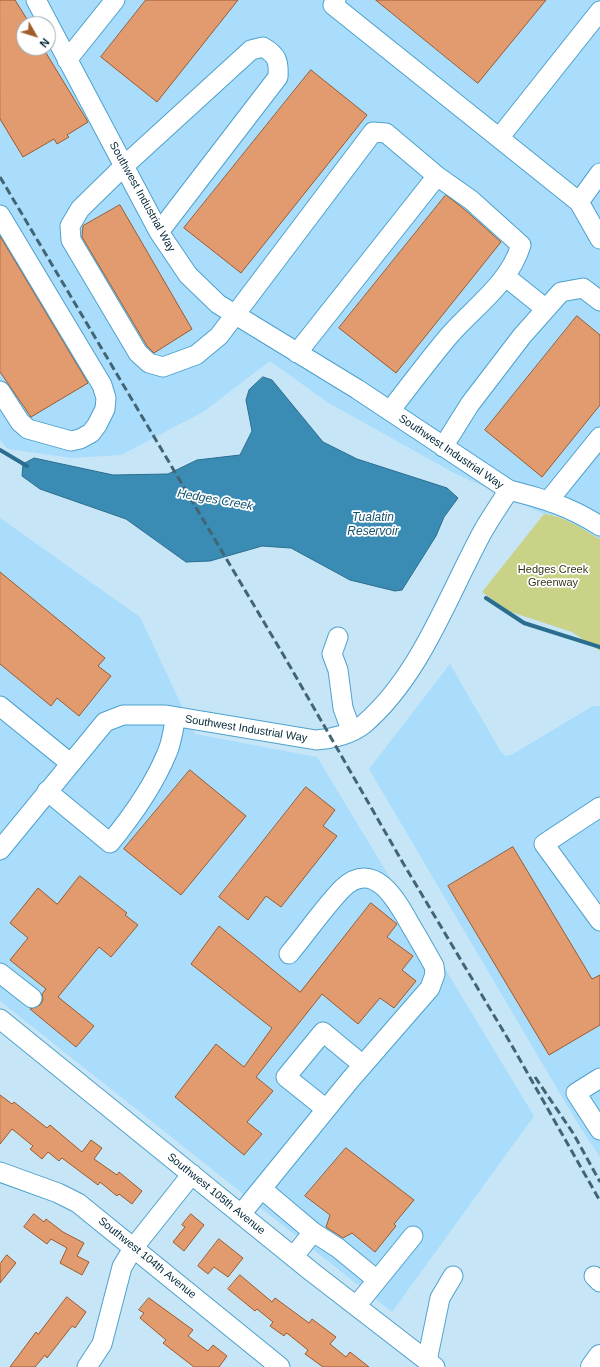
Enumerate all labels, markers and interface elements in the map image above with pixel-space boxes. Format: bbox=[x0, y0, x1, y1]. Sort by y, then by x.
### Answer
north arrow bbox=[16, 16, 56, 56]
text: N bbox=[37, 36, 52, 50]
street label: Southwest Industrial Way bbox=[106, 140, 178, 254]
street label: Southwest Industrial Way bbox=[396, 412, 506, 492]
water label: Hedges Creek bbox=[176, 486, 254, 514]
water label: Tualatin Reservoir bbox=[347, 511, 399, 539]
park label: Hedges Creek Greenway bbox=[518, 563, 588, 589]
street label: Southwest Industrial Way bbox=[184, 713, 308, 745]
street label: Southwest 105th Avenue bbox=[164, 1150, 268, 1238]
street label: Southwest 104th Avenue bbox=[95, 1214, 199, 1302]

